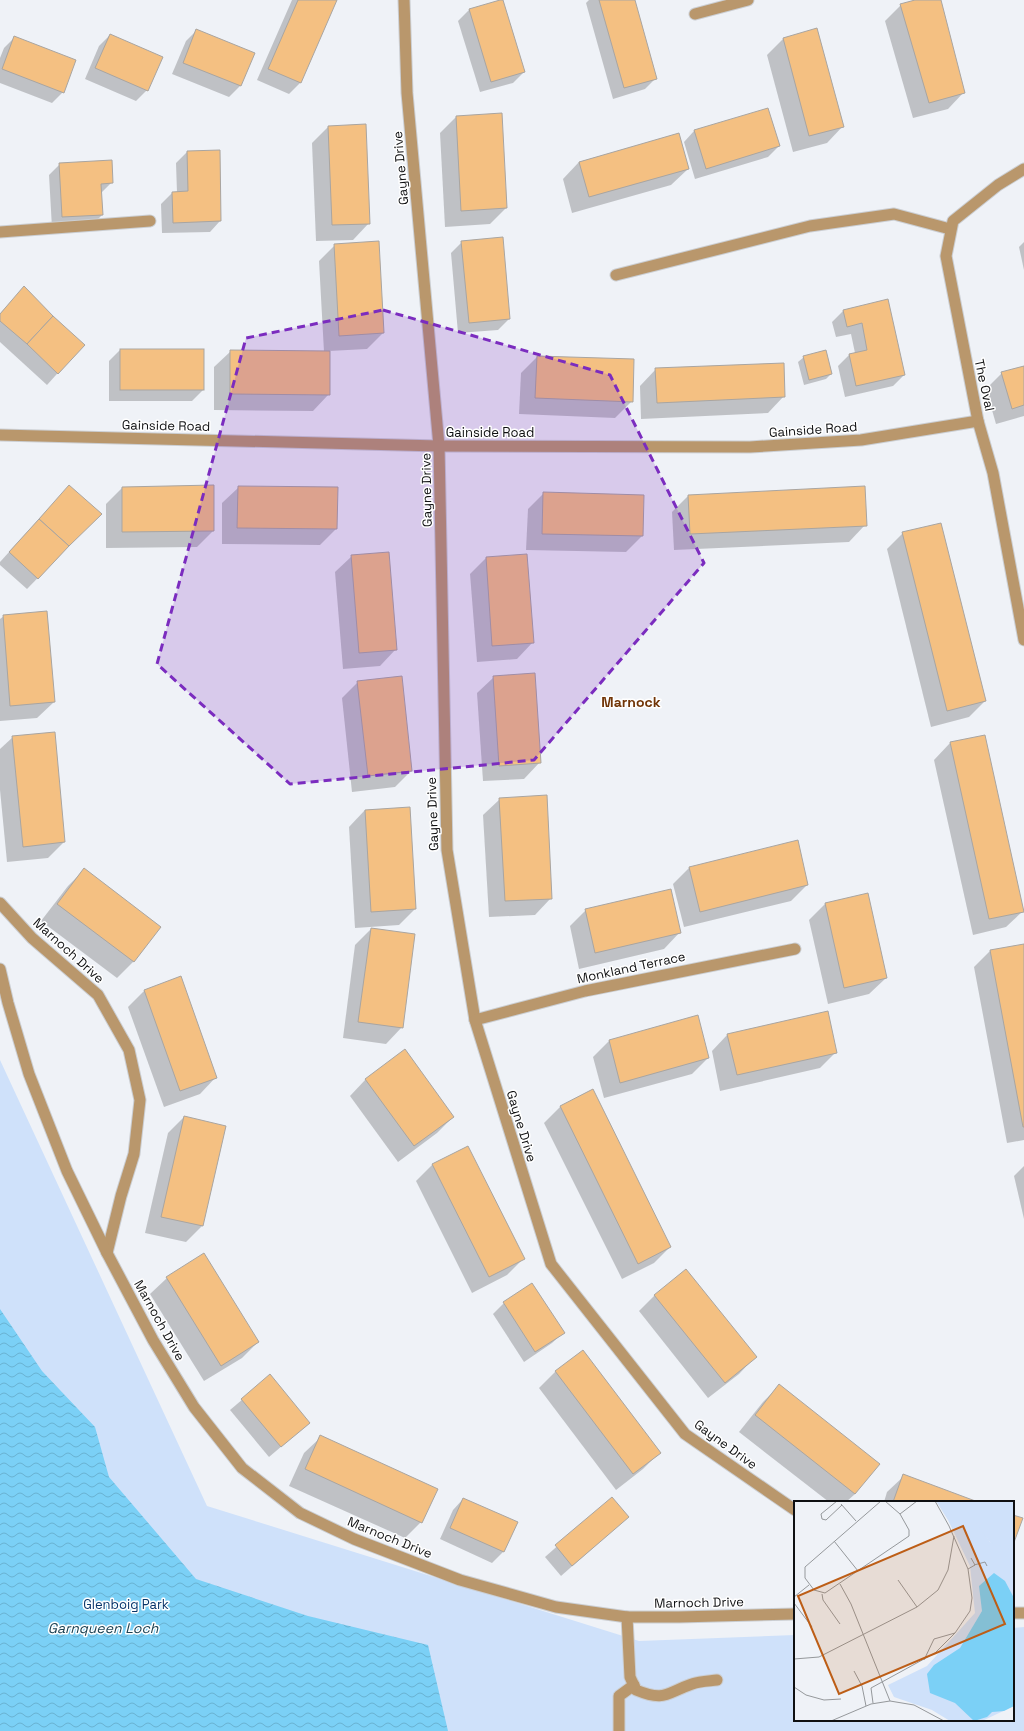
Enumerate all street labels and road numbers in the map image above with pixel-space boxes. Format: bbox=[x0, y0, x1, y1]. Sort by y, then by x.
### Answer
street label: Gayne Drive bbox=[389, 130, 412, 206]
street label: The Oval bbox=[971, 358, 998, 413]
street label: Gainside Road bbox=[122, 416, 210, 435]
street label: Gainside Road bbox=[768, 418, 858, 441]
street label: Gainside Road bbox=[446, 424, 534, 441]
street label: Gayne Drive bbox=[417, 453, 436, 527]
street label: Gayne Drive bbox=[423, 777, 442, 851]
street label: Marnoch Drive bbox=[30, 914, 108, 987]
street label: Monkland Terrace bbox=[575, 948, 687, 987]
street label: Gayne Drive bbox=[503, 1088, 540, 1164]
street label: Marnoch Drive bbox=[130, 1277, 189, 1364]
street label: Gayne Drive bbox=[691, 1416, 761, 1473]
street label: Marnoch Drive bbox=[345, 1513, 435, 1562]
street label: Marnoch Drive bbox=[654, 1593, 744, 1612]

